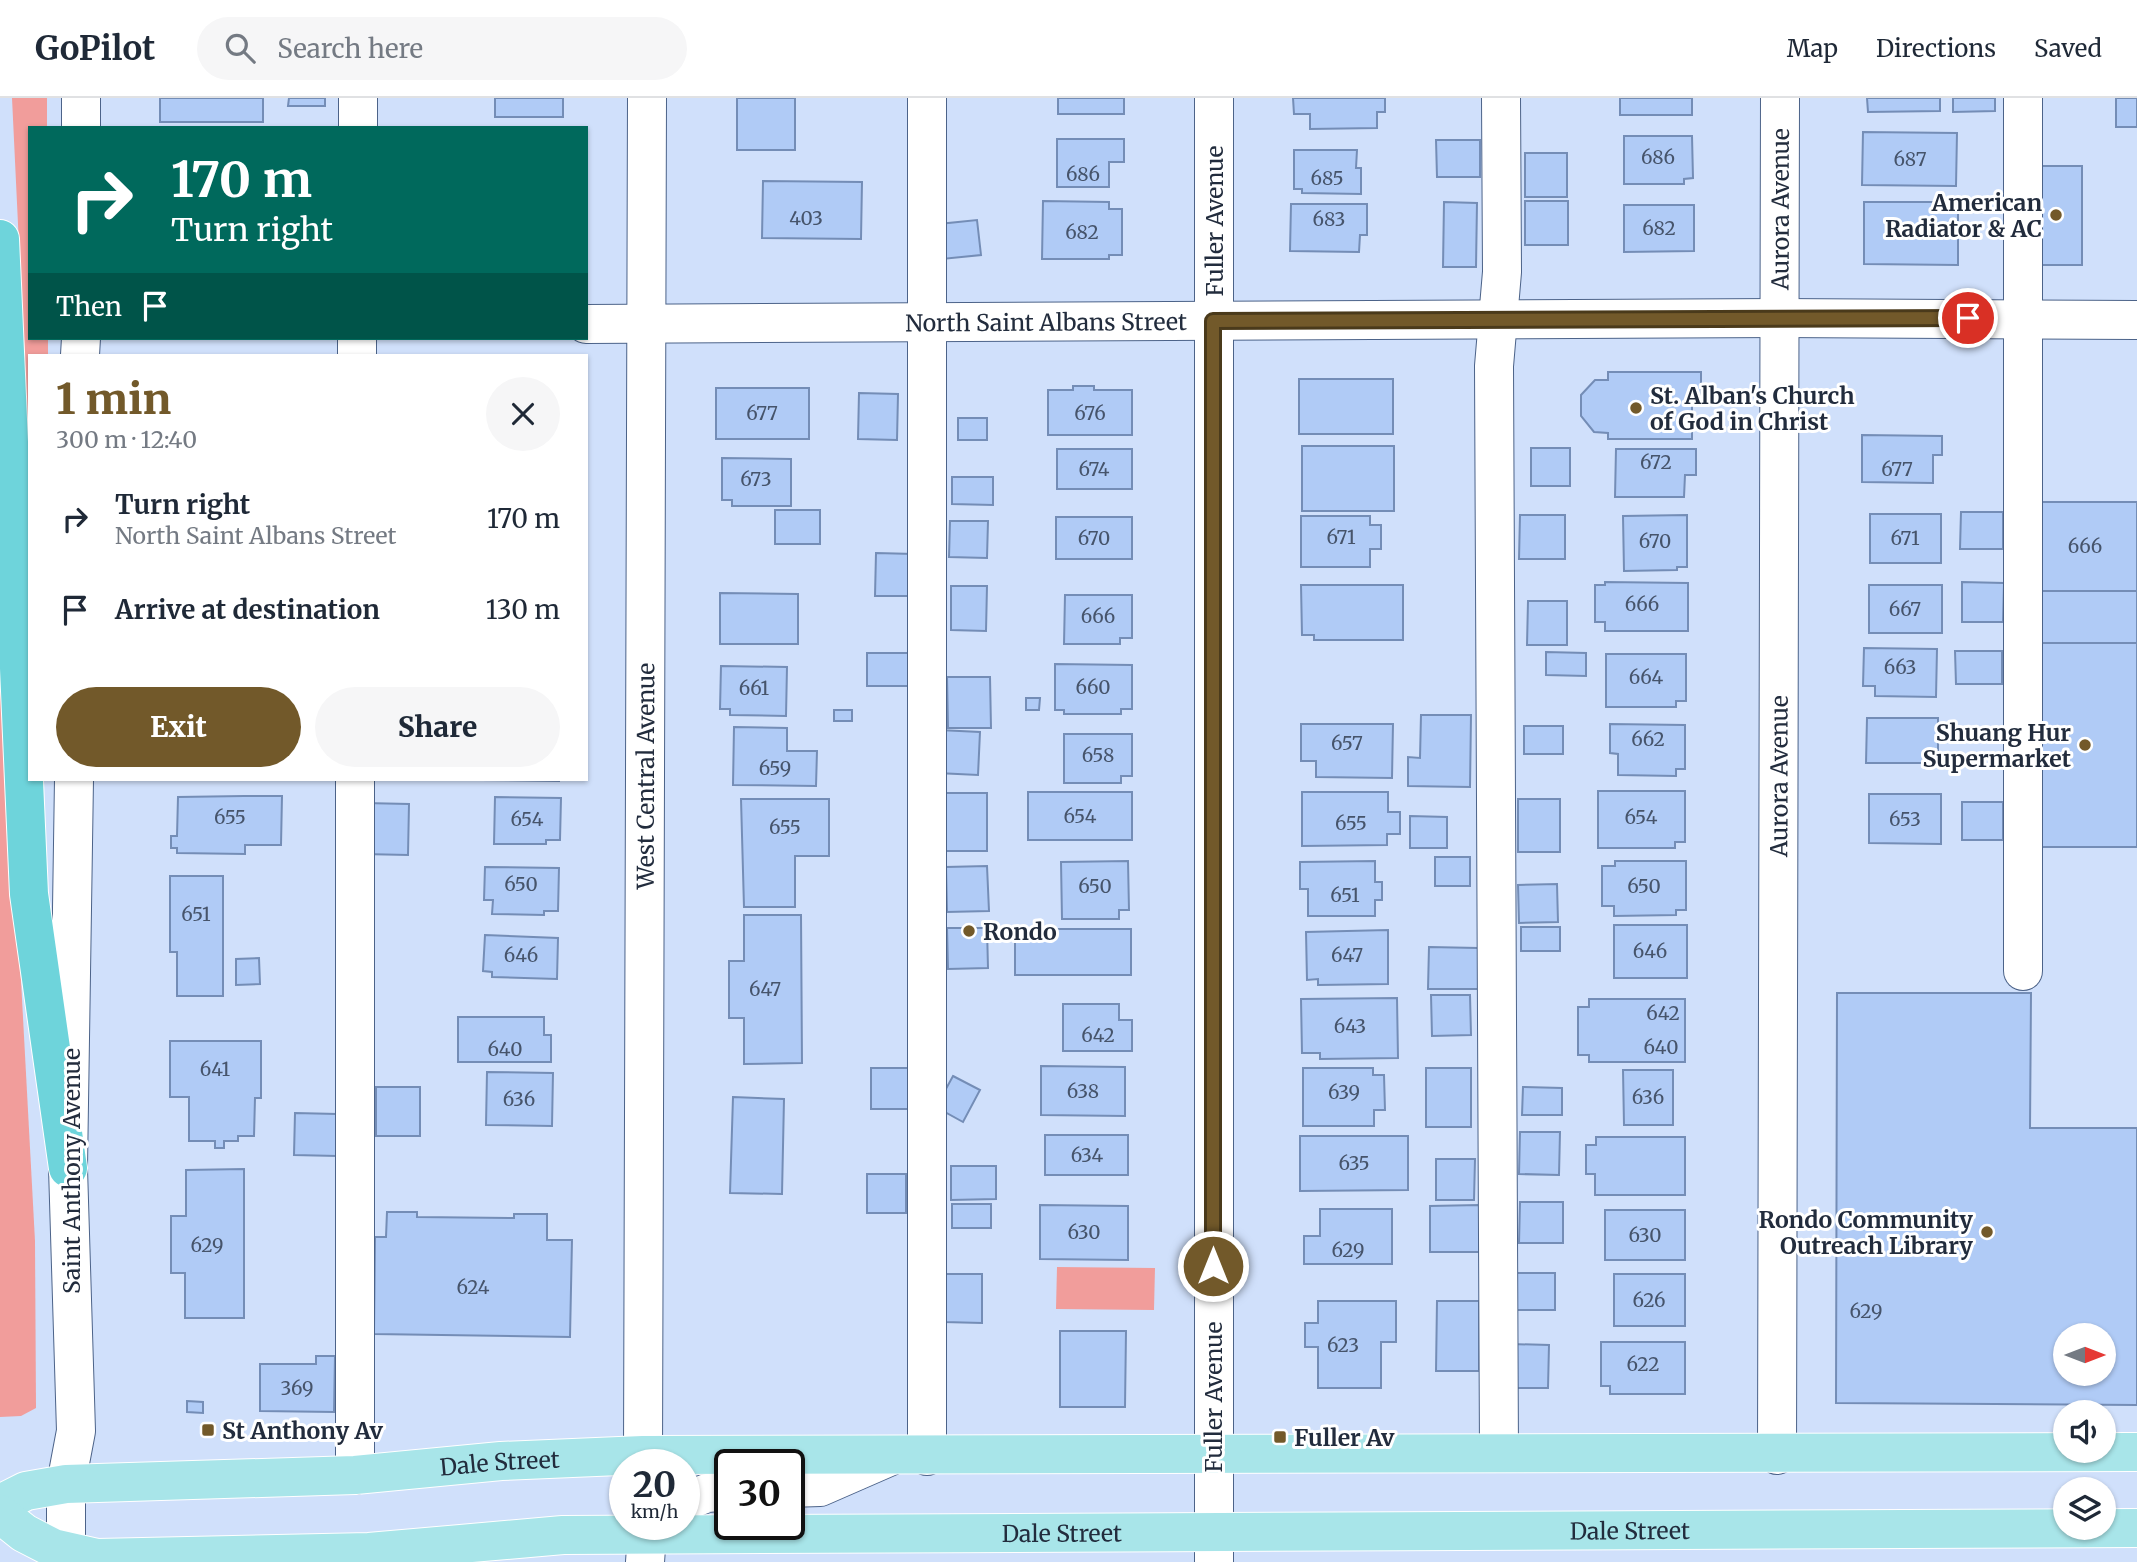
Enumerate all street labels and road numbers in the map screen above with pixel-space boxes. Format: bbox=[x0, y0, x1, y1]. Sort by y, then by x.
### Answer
street label: Aurora Avenue bbox=[1765, 128, 1794, 291]
street label: Fuller Avenue bbox=[1200, 146, 1229, 296]
street label: North Saint Albans Street bbox=[905, 306, 1187, 337]
street label: West Central Avenue bbox=[630, 663, 660, 890]
street label: Aurora Avenue bbox=[1764, 695, 1793, 858]
street label: Saint Anthony Avenue bbox=[57, 1048, 86, 1294]
street label: Fuller Avenue bbox=[1199, 1322, 1228, 1472]
street label: Dale Street bbox=[438, 1444, 560, 1481]
street label: Dale Street bbox=[1570, 1515, 1690, 1545]
street label: Dale Street bbox=[1002, 1518, 1122, 1548]

